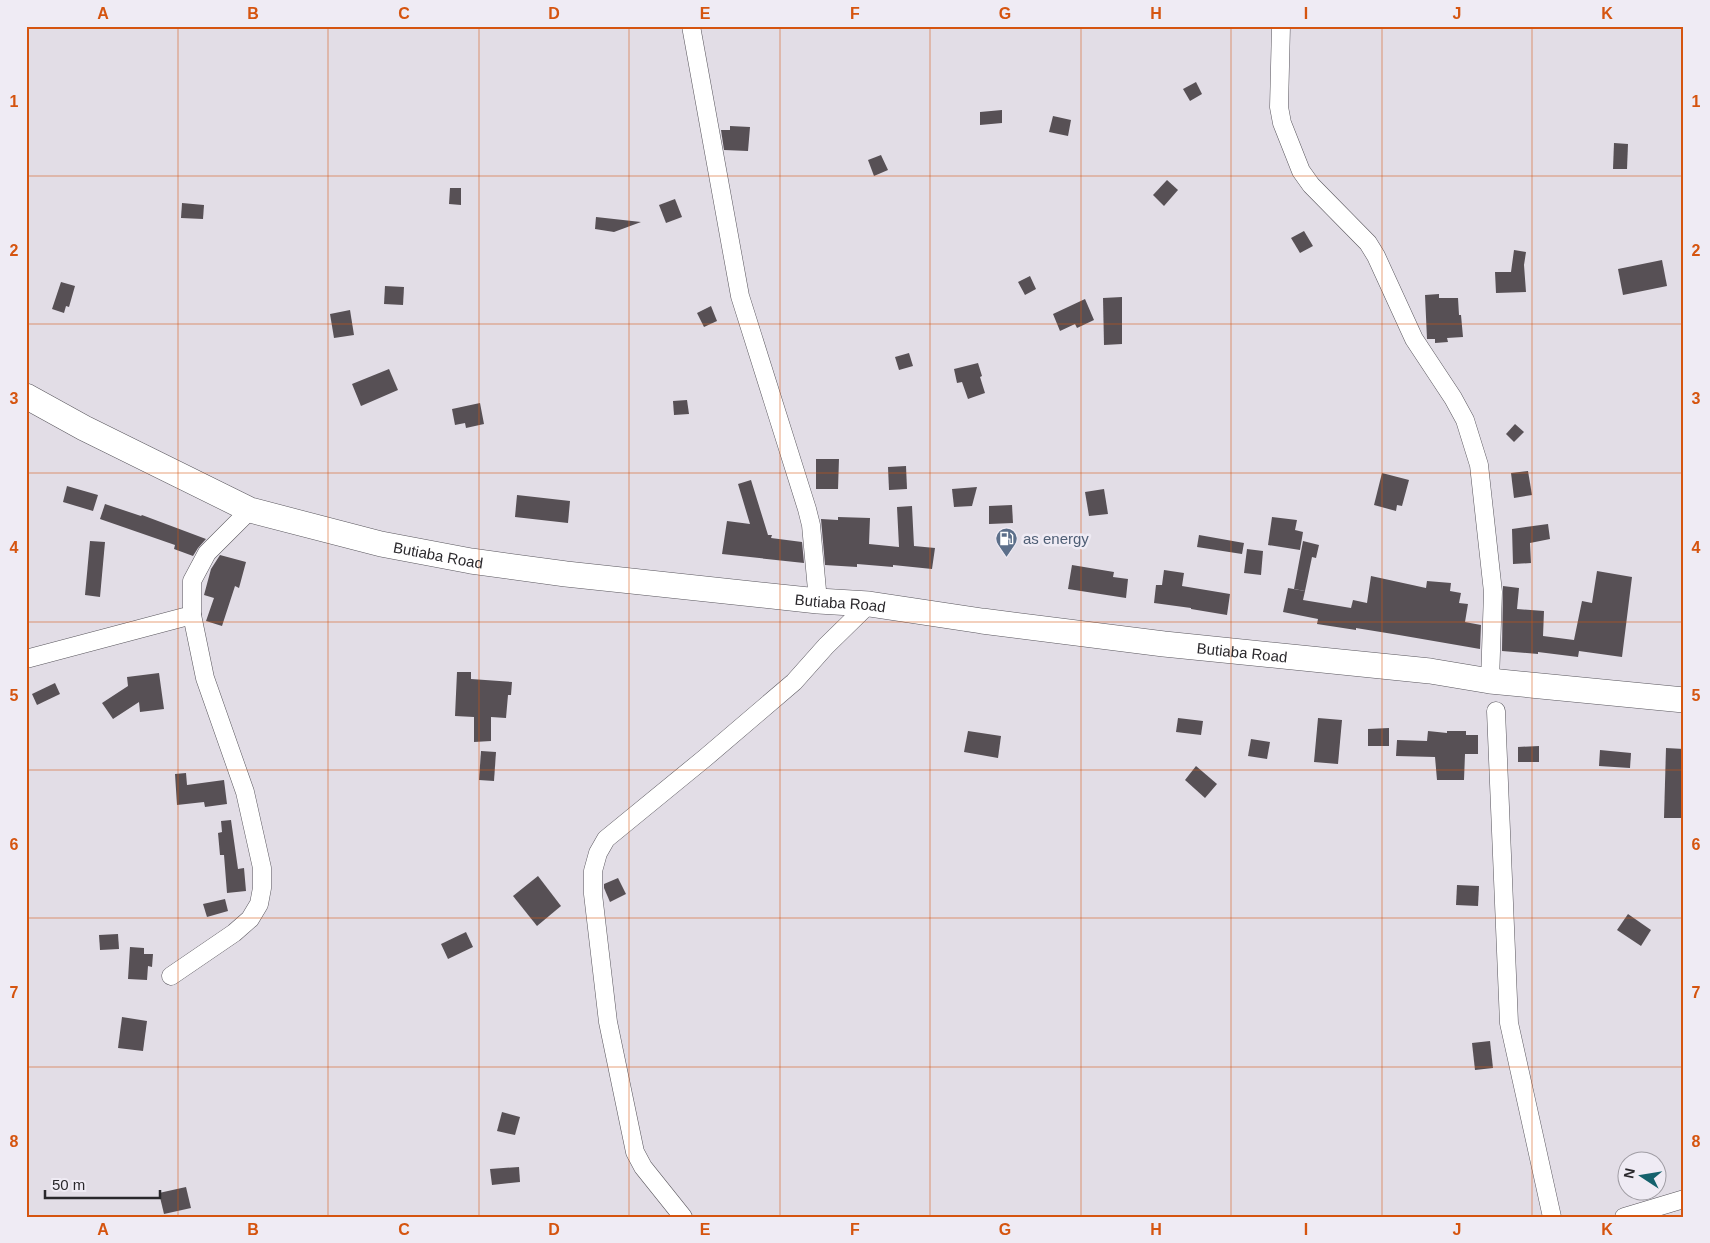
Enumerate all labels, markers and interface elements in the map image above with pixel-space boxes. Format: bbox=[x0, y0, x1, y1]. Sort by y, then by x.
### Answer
text: A bbox=[97, 5, 109, 22]
text: B bbox=[247, 5, 259, 22]
text: C bbox=[398, 5, 410, 22]
text: D bbox=[548, 5, 560, 22]
text: E bbox=[700, 5, 711, 22]
text: F bbox=[850, 5, 860, 22]
text: G bbox=[999, 5, 1011, 22]
text: H bbox=[1150, 5, 1162, 22]
text: I bbox=[1304, 5, 1308, 22]
text: J bbox=[1453, 5, 1461, 22]
text: K bbox=[1601, 5, 1613, 22]
text: 1 bbox=[10, 93, 19, 110]
text: 1 bbox=[1692, 93, 1701, 110]
text: 2 bbox=[10, 242, 19, 259]
text: 2 bbox=[1692, 242, 1701, 259]
text: 3 bbox=[10, 390, 19, 407]
text: 3 bbox=[1692, 390, 1701, 407]
fuel station icon: as energy bbox=[995, 526, 1019, 557]
place label: as energy bbox=[1023, 530, 1089, 547]
street label: Butiaba Road bbox=[392, 538, 484, 571]
text: 4 bbox=[10, 539, 19, 556]
text: 4 bbox=[1692, 539, 1701, 556]
street label: Butiaba Road bbox=[794, 590, 887, 615]
street label: Butiaba Road bbox=[1196, 639, 1288, 665]
text: 5 bbox=[10, 687, 19, 704]
text: 5 bbox=[1692, 687, 1701, 704]
text: 6 bbox=[10, 836, 19, 853]
text: 6 bbox=[1692, 836, 1701, 853]
text: 7 bbox=[10, 984, 19, 1001]
text: 7 bbox=[1692, 984, 1701, 1001]
text: 8 bbox=[10, 1133, 19, 1150]
text: 8 bbox=[1692, 1133, 1701, 1150]
north arrow bbox=[1618, 1150, 1668, 1200]
text: N bbox=[1620, 1167, 1638, 1180]
scale bar bbox=[45, 1168, 160, 1200]
text: 50 m bbox=[52, 1176, 85, 1193]
text: A bbox=[97, 1221, 109, 1238]
text: B bbox=[247, 1221, 259, 1238]
text: C bbox=[398, 1221, 410, 1238]
text: D bbox=[548, 1221, 560, 1238]
text: E bbox=[700, 1221, 711, 1238]
text: F bbox=[850, 1221, 860, 1238]
text: G bbox=[999, 1221, 1011, 1238]
text: H bbox=[1150, 1221, 1162, 1238]
text: I bbox=[1304, 1221, 1308, 1238]
text: J bbox=[1453, 1221, 1461, 1238]
text: K bbox=[1601, 1221, 1613, 1238]

